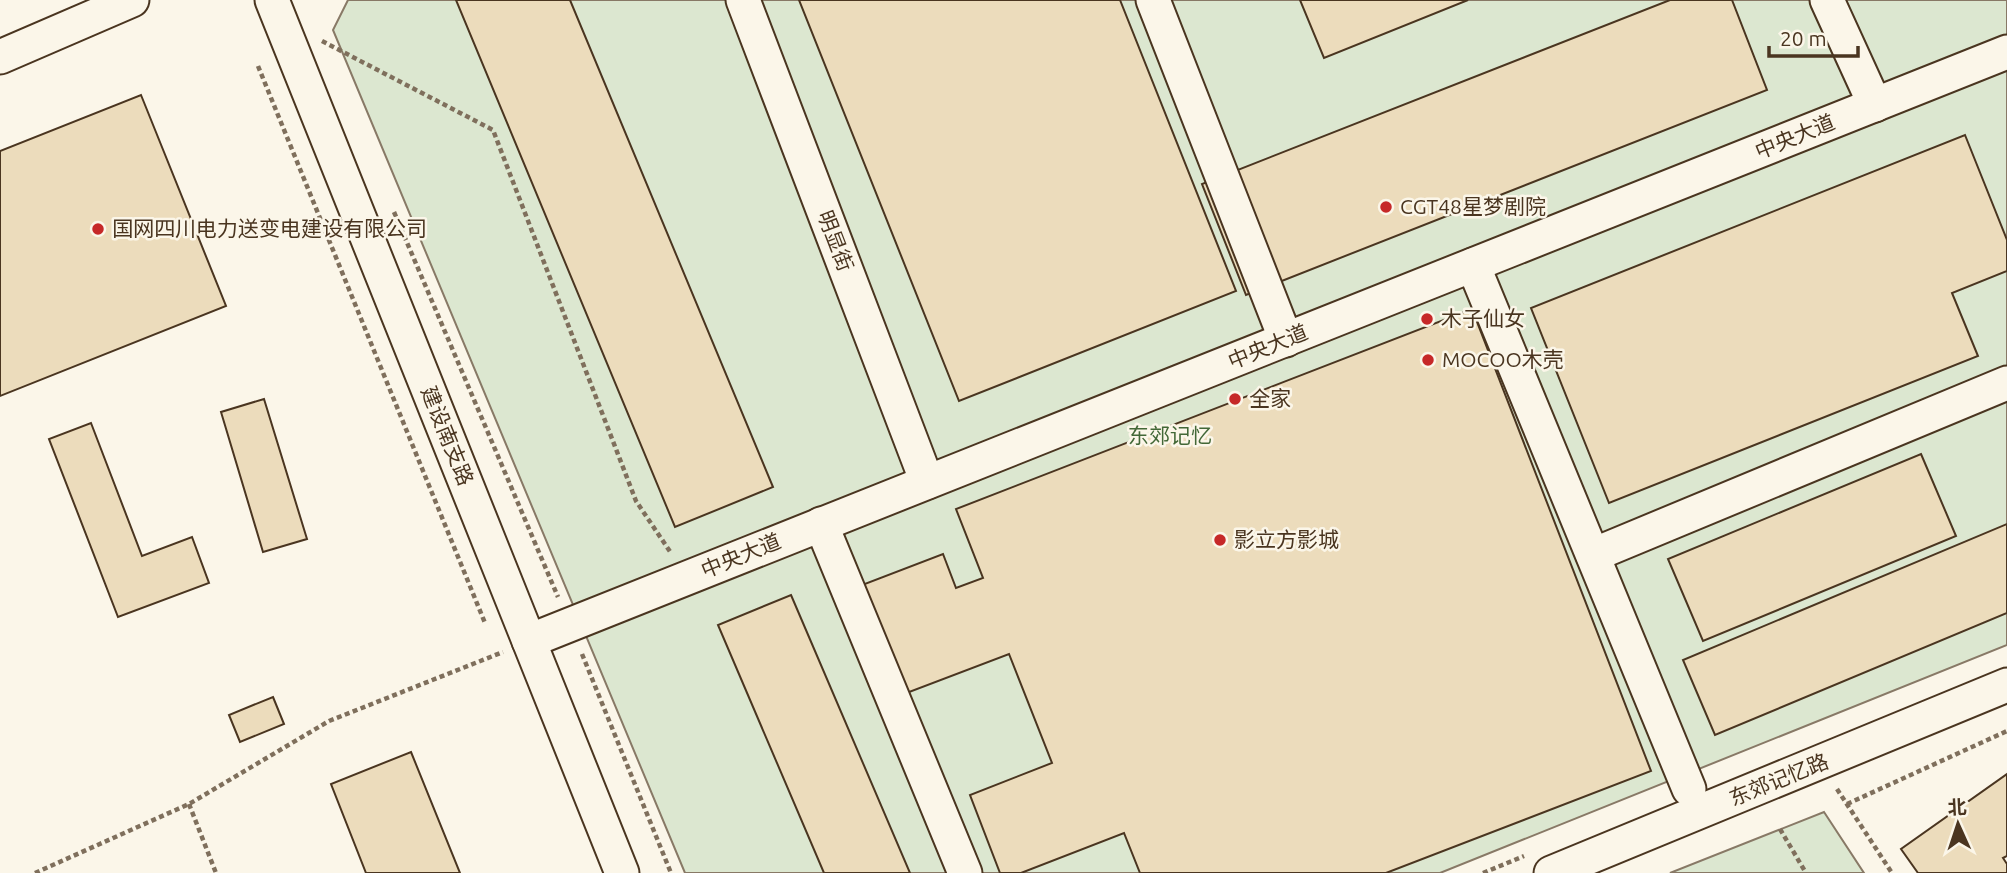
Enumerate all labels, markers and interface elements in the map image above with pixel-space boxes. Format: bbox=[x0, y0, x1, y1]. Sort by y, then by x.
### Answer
scale bar bbox=[1769, 14, 1858, 58]
text: 20 m bbox=[1780, 26, 1827, 50]
street label: 中央大道 bbox=[1751, 109, 1838, 163]
place label: CGT48星梦剧院 bbox=[1400, 194, 1546, 218]
marker: CGT48星梦剧院 bbox=[1378, 199, 1394, 215]
street label: 明显街 bbox=[813, 207, 858, 274]
place label: 国网四川电力送变电建设有限公司 bbox=[112, 216, 427, 240]
marker: 国网四川电力送变电建设有限公司 bbox=[90, 221, 106, 237]
place label: 木子仙女 bbox=[1441, 306, 1525, 330]
marker: 木子仙女 bbox=[1419, 311, 1435, 327]
street label: 中央大道 bbox=[1224, 319, 1311, 373]
place label: MOCOO木壳 bbox=[1442, 347, 1564, 371]
marker: MOCOO木壳 bbox=[1420, 352, 1436, 368]
street label: 建设南支路 bbox=[417, 382, 479, 489]
place label: 全家 bbox=[1249, 386, 1291, 410]
marker: 全家 bbox=[1227, 391, 1243, 407]
park label: 东郊记忆 bbox=[1128, 423, 1212, 447]
place label: 影立方影城 bbox=[1234, 527, 1339, 551]
street label: 中央大道 bbox=[697, 528, 784, 582]
marker: 影立方影城 bbox=[1212, 532, 1228, 548]
street label: 东郊记忆路 bbox=[1725, 748, 1832, 810]
north arrow bbox=[1923, 789, 1993, 859]
text: 北 bbox=[1947, 796, 1967, 819]

